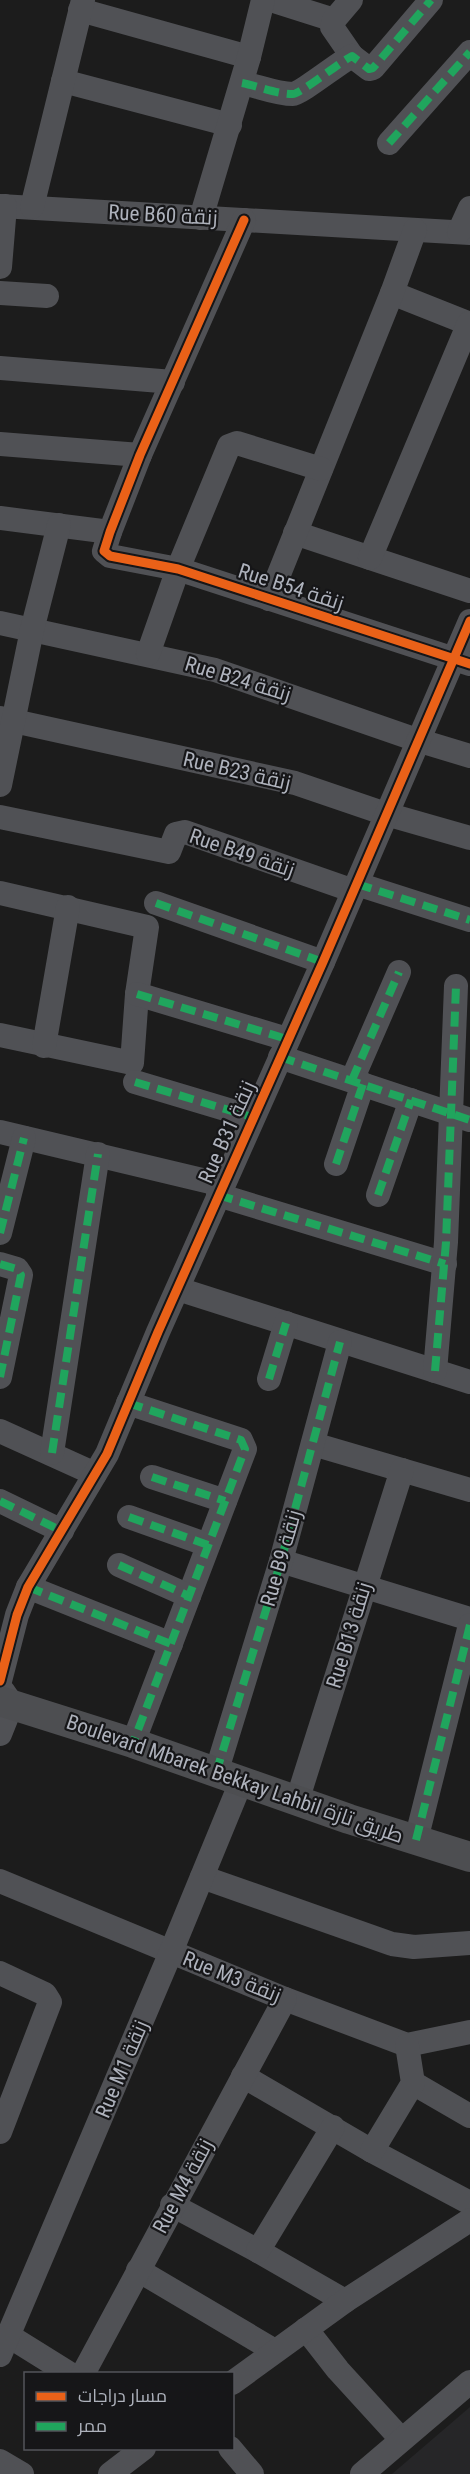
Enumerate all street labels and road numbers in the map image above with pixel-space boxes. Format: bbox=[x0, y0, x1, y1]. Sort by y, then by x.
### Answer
street label: Rue B60 زنقة bbox=[108, 200, 218, 230]
street label: Rue B54 زنقة bbox=[235, 559, 347, 615]
street label: Rue B24 زنقة bbox=[182, 651, 294, 707]
street label: Rue B23 زنقة bbox=[181, 747, 293, 795]
street label: Rue B49 زنقة bbox=[186, 824, 298, 882]
street label: Rue B31 زنقة bbox=[194, 1077, 260, 1187]
street label: Rue B9 زنقة bbox=[256, 1507, 306, 1609]
street label: Rue B13 زنقة bbox=[321, 1579, 377, 1691]
street label: Boulevard Mbarek Bekkay Lahbil طريق تازة bbox=[63, 1710, 407, 1849]
street label: Rue M3 زنقة bbox=[179, 1946, 285, 2008]
street label: Rue M1 زنقة bbox=[91, 2017, 153, 2121]
street label: Rue M4 زنقة bbox=[148, 2135, 218, 2237]

